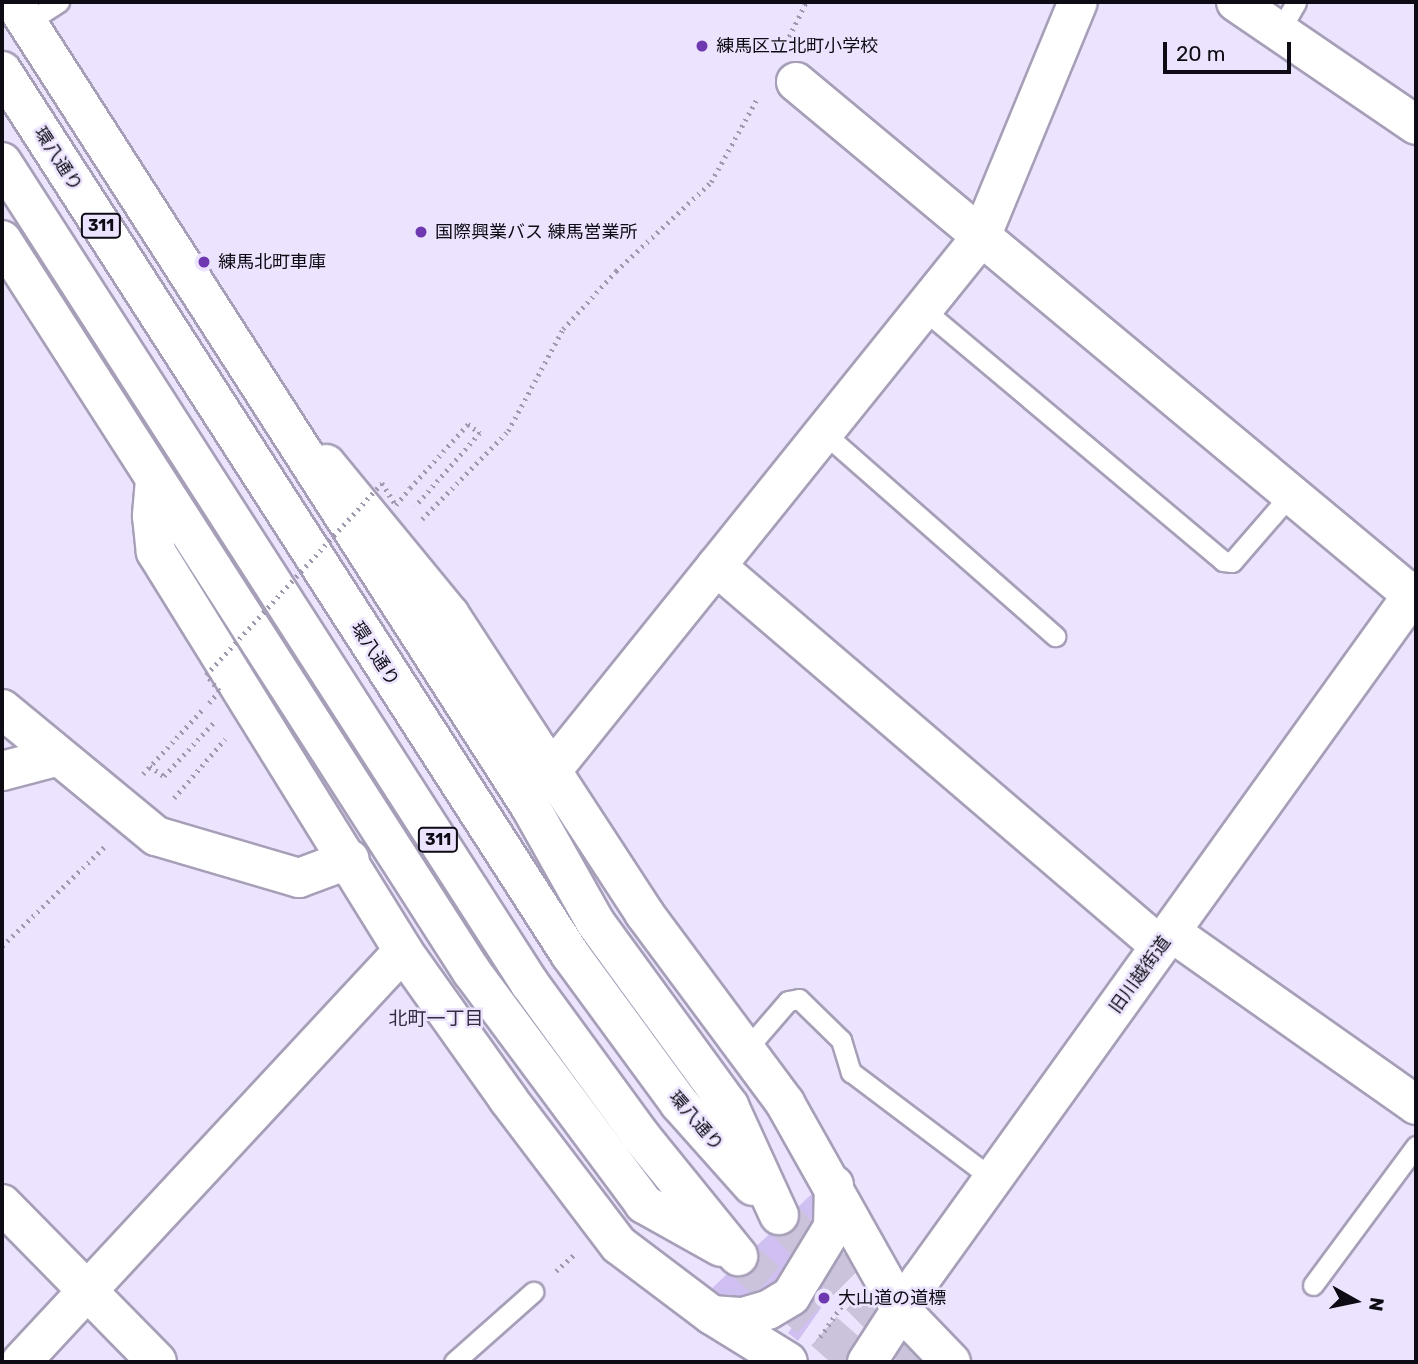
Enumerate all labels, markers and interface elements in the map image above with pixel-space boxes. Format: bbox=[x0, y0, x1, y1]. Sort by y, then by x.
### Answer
scale bar bbox=[1166, 28, 1294, 72]
place label: 練馬区立北町小学校 bbox=[716, 35, 878, 57]
marker: 練馬区立北町小学校 bbox=[694, 38, 710, 54]
text: 20 m bbox=[1176, 41, 1225, 66]
street label: 環八通り bbox=[29, 123, 87, 195]
road number: 311 bbox=[80, 214, 122, 238]
place label: 国際興業バス 練馬営業所 bbox=[435, 221, 637, 243]
marker: 国際興業バス 練馬営業所 bbox=[413, 224, 429, 240]
place label: 練馬北町車庫 bbox=[218, 251, 326, 273]
marker: 練馬北町車庫 bbox=[196, 254, 212, 270]
street label: 環八通り bbox=[346, 618, 404, 690]
road number: 311 bbox=[417, 828, 459, 852]
street label: 旧川越街道 bbox=[1105, 932, 1175, 1018]
district label: 北町一丁目 bbox=[389, 1008, 483, 1030]
street label: 環八通り bbox=[664, 1087, 728, 1155]
north arrow bbox=[1320, 1266, 1390, 1336]
place label: 大山道の道標 bbox=[838, 1287, 946, 1309]
marker: 大山道の道標 bbox=[816, 1290, 832, 1306]
text: N bbox=[1364, 1296, 1389, 1313]

